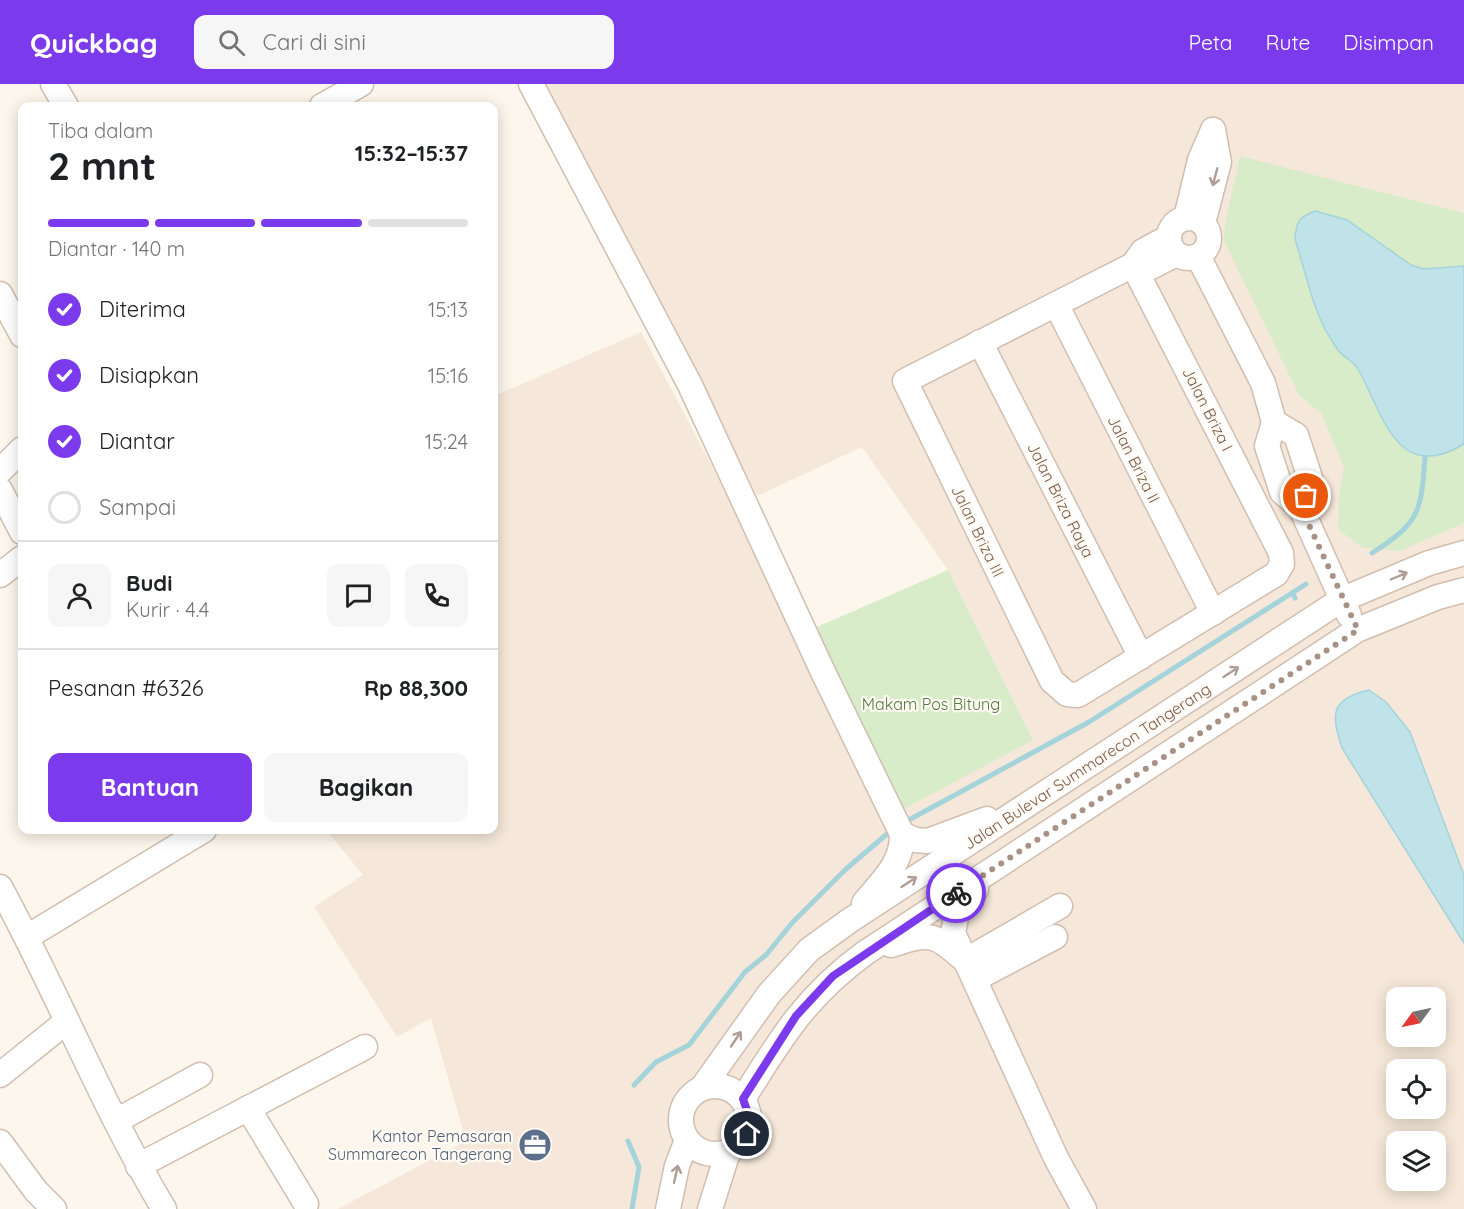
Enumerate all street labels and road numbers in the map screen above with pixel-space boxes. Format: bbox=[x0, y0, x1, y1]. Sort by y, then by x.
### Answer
street label: Jalan Briza I bbox=[1178, 364, 1238, 454]
street label: Jalan Briza II bbox=[1103, 412, 1165, 506]
street label: Jalan Briza Raya bbox=[1023, 439, 1099, 561]
street label: Jalan Briza III bbox=[947, 482, 1009, 580]
street label: Jalan Bulevar Summarecon Tangerang bbox=[960, 679, 1214, 853]

